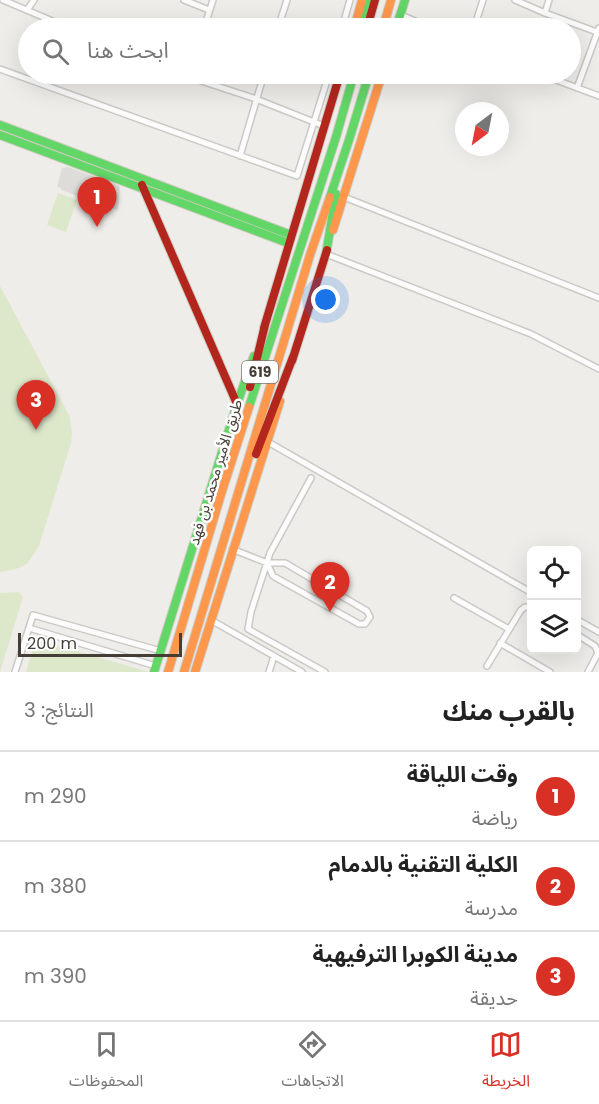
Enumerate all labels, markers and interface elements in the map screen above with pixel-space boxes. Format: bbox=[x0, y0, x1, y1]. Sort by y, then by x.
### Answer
search box bbox=[18, 18, 581, 84]
icon: search bbox=[39, 35, 72, 68]
text: ابحث هنا bbox=[87, 35, 169, 66]
north arrow bbox=[455, 102, 509, 156]
pin: 1 bbox=[78, 178, 116, 227]
your location bbox=[311, 285, 340, 314]
road number: 619 bbox=[242, 361, 278, 383]
pin: 3 bbox=[16, 380, 56, 430]
street label: طريق الأمير محمد بن فهد bbox=[183, 397, 247, 547]
map controls bbox=[527, 546, 581, 654]
button: locate bbox=[527, 546, 581, 600]
pin: 2 bbox=[310, 562, 350, 612]
button: layers bbox=[527, 600, 581, 654]
scale bar bbox=[18, 630, 182, 658]
text: 200 m bbox=[27, 632, 77, 655]
text: بالقرب منك bbox=[443, 693, 575, 729]
text: النتائج: 3 bbox=[24, 696, 94, 724]
text: وقت اللياقة bbox=[407, 759, 518, 790]
text: 290 m bbox=[24, 782, 87, 810]
text: 1 bbox=[552, 782, 559, 810]
text: رياضة bbox=[472, 804, 518, 832]
text: الكلية التقنية بالدمام bbox=[328, 849, 518, 880]
text: 380 m bbox=[24, 872, 87, 900]
text: 2 bbox=[550, 872, 561, 900]
text: مدرسة bbox=[465, 894, 518, 922]
text: مدينة الكوبرا الترفيهية bbox=[312, 939, 518, 970]
text: 390 m bbox=[24, 962, 87, 990]
text: 3 bbox=[549, 962, 562, 990]
text: حديقة bbox=[470, 984, 518, 1012]
tab: المحفوظات bbox=[69, 1028, 143, 1098]
tab: الاتجاهات bbox=[281, 1028, 344, 1098]
tab: الخريطة bbox=[482, 1028, 530, 1098]

